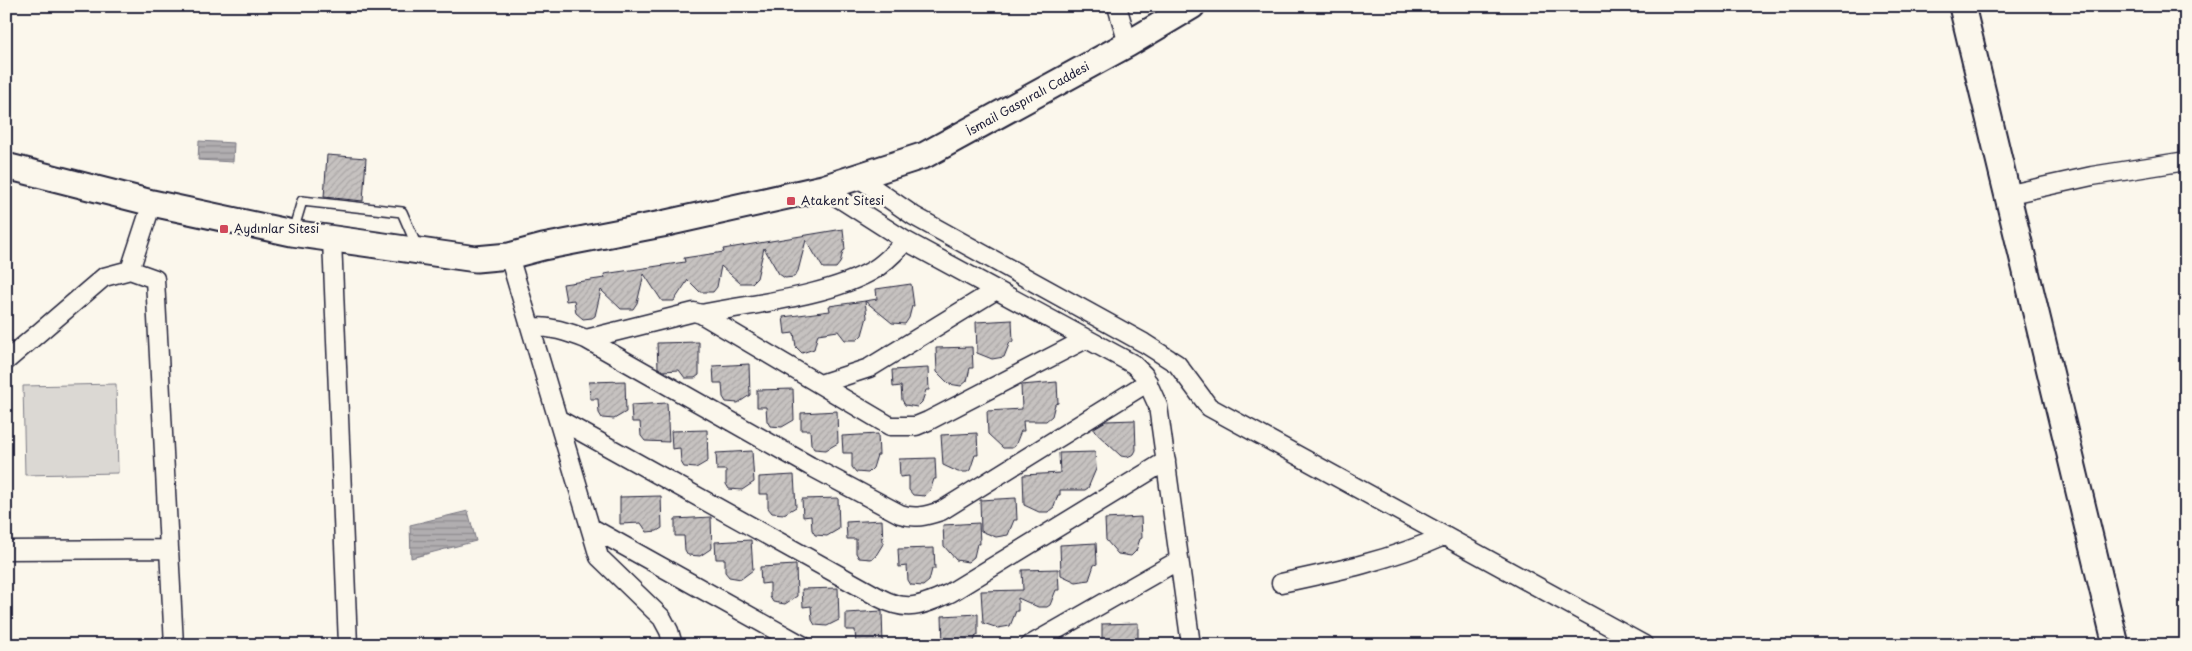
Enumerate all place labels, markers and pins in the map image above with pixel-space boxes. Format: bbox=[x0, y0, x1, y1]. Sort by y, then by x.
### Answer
place label: Atakent Sitesi bbox=[801, 191, 884, 209]
marker: Atakent Sitesi bbox=[785, 195, 797, 207]
place label: Aydınlar Sitesi bbox=[234, 219, 319, 237]
marker: Aydınlar Sitesi bbox=[218, 223, 230, 235]

